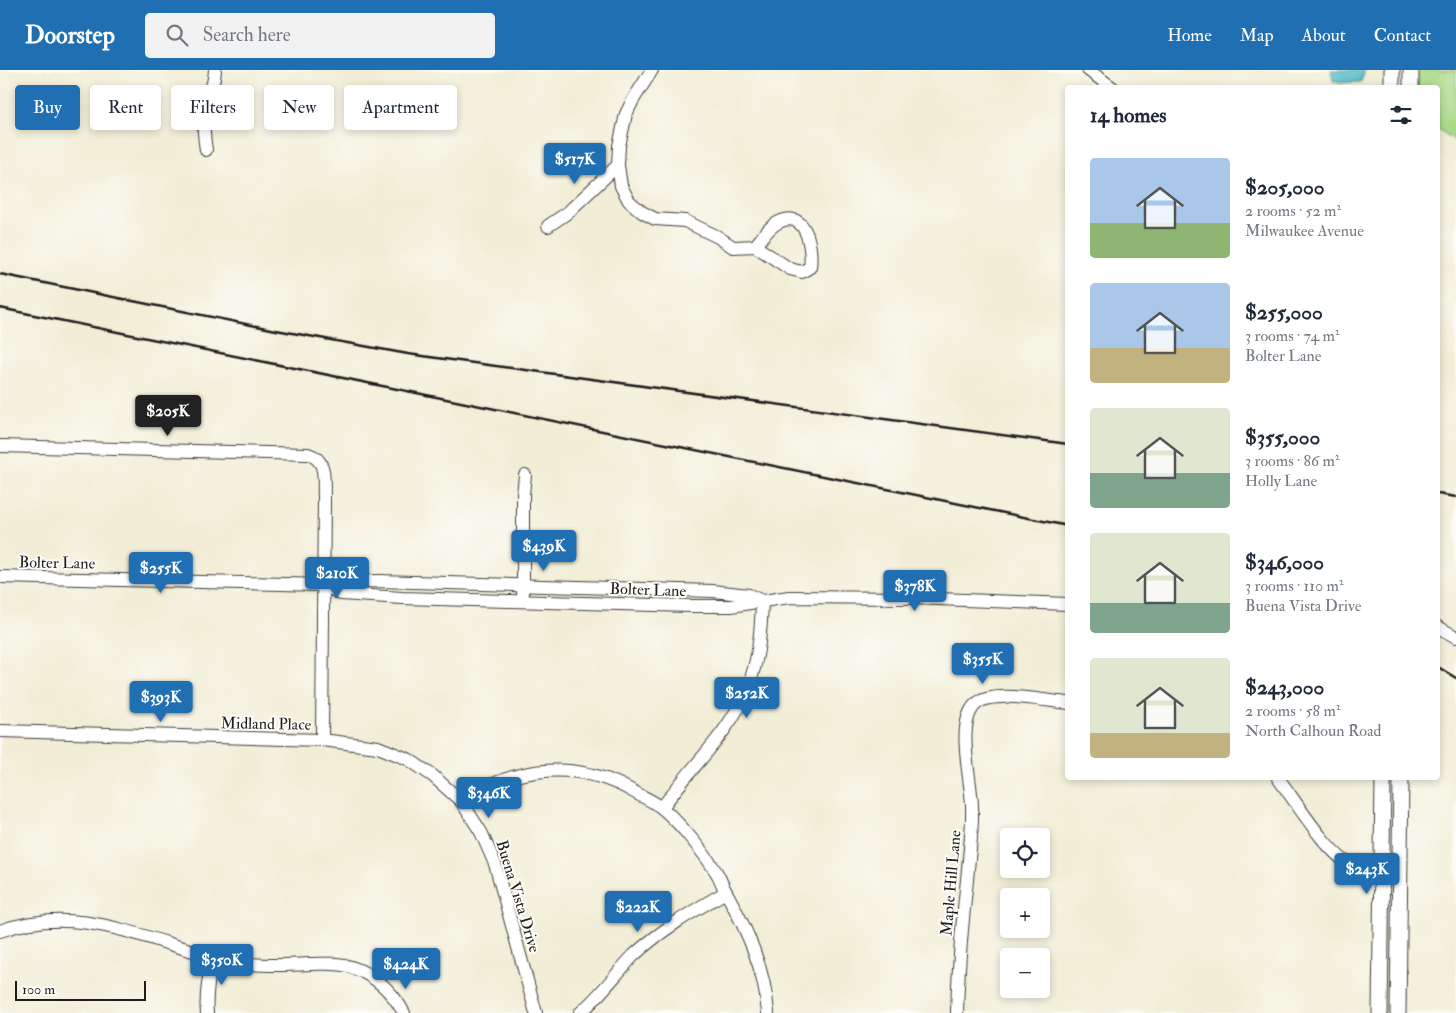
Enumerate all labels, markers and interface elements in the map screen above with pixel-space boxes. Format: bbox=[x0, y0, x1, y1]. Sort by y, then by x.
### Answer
search box bbox=[145, 13, 495, 58]
text: Doorstep bbox=[25, 20, 115, 51]
icon: search bbox=[163, 21, 191, 49]
text: Search here bbox=[203, 23, 291, 47]
text: Home bbox=[1167, 24, 1212, 47]
text: Map bbox=[1240, 24, 1274, 47]
text: About bbox=[1302, 24, 1346, 47]
text: Contact bbox=[1374, 24, 1431, 47]
chip: Buy bbox=[15, 85, 80, 130]
chip: Rent bbox=[90, 85, 161, 130]
chip: Filters bbox=[171, 85, 254, 130]
chip: New bbox=[264, 85, 334, 130]
chip: Apartment bbox=[344, 85, 457, 130]
icon: filters bbox=[1387, 101, 1415, 129]
text: 14 homes bbox=[1090, 102, 1167, 129]
pin: $517K bbox=[540, 142, 610, 185]
text: $517K bbox=[555, 149, 595, 169]
text: $205,000 bbox=[1245, 174, 1324, 201]
icon: home bbox=[1130, 178, 1190, 238]
text: 2 rooms · 52 m² bbox=[1245, 201, 1341, 221]
text: Milwaukee Avenue bbox=[1245, 221, 1364, 241]
text: $255,000 bbox=[1245, 299, 1323, 326]
icon: home bbox=[1130, 303, 1190, 363]
text: 3 rooms · 74 m² bbox=[1245, 326, 1339, 346]
text: Bolter Lane bbox=[1245, 346, 1321, 366]
pin: $205K bbox=[133, 394, 203, 437]
text: $205K bbox=[146, 401, 190, 421]
text: $355,000 bbox=[1245, 424, 1320, 451]
icon: home bbox=[1130, 428, 1190, 488]
text: 3 rooms · 86 m² bbox=[1245, 451, 1339, 471]
text: Holly Lane bbox=[1245, 471, 1317, 491]
pin: $439K bbox=[509, 530, 579, 572]
text: $439K bbox=[522, 536, 566, 556]
text: $346,000 bbox=[1245, 549, 1324, 576]
street label: Bolter Lane bbox=[19, 552, 96, 574]
pin: $255K bbox=[126, 552, 196, 594]
icon: home bbox=[1130, 553, 1190, 613]
pin: $210K bbox=[302, 556, 372, 599]
text: $255K bbox=[140, 558, 182, 578]
text: $210K bbox=[316, 563, 358, 583]
pin: $378K bbox=[880, 570, 950, 612]
text: $378K bbox=[894, 576, 936, 596]
text: 3 rooms · 110 m² bbox=[1245, 576, 1343, 596]
street label: Bolter Lane bbox=[609, 579, 687, 601]
text: Buena Vista Drive bbox=[1245, 596, 1361, 616]
pin: $355K bbox=[948, 642, 1018, 685]
text: $355K bbox=[963, 649, 1003, 669]
text: $243,000 bbox=[1245, 674, 1324, 701]
pin: $252K bbox=[712, 676, 782, 719]
icon: home bbox=[1130, 678, 1190, 738]
pin: $393K bbox=[126, 680, 196, 723]
text: $252K bbox=[725, 683, 769, 703]
text: $393K bbox=[141, 687, 181, 707]
text: 2 rooms · 58 m² bbox=[1245, 701, 1340, 721]
street label: Midland Place bbox=[220, 713, 312, 735]
text: North Calhoun Road bbox=[1245, 721, 1381, 741]
pin: $346K bbox=[454, 776, 524, 819]
text: $346K bbox=[467, 783, 511, 803]
map controls bbox=[1000, 828, 1050, 998]
button: locate bbox=[1000, 828, 1050, 878]
street label: Maple Hill Lane bbox=[936, 829, 967, 937]
street label: Buena Vista Drive bbox=[491, 838, 545, 955]
pin: $243K bbox=[1332, 852, 1402, 895]
text: $243K bbox=[1345, 859, 1389, 879]
button: + bbox=[1000, 888, 1050, 938]
pin: $222K bbox=[603, 890, 673, 933]
text: $222K bbox=[616, 897, 660, 917]
pin: $350K bbox=[187, 944, 257, 986]
pin: $424K bbox=[371, 948, 441, 990]
button: − bbox=[1000, 948, 1050, 998]
text: $350K bbox=[201, 950, 243, 970]
text: $424K bbox=[383, 954, 429, 974]
scale bar bbox=[15, 978, 146, 1001]
text: 100 m bbox=[22, 981, 55, 998]

